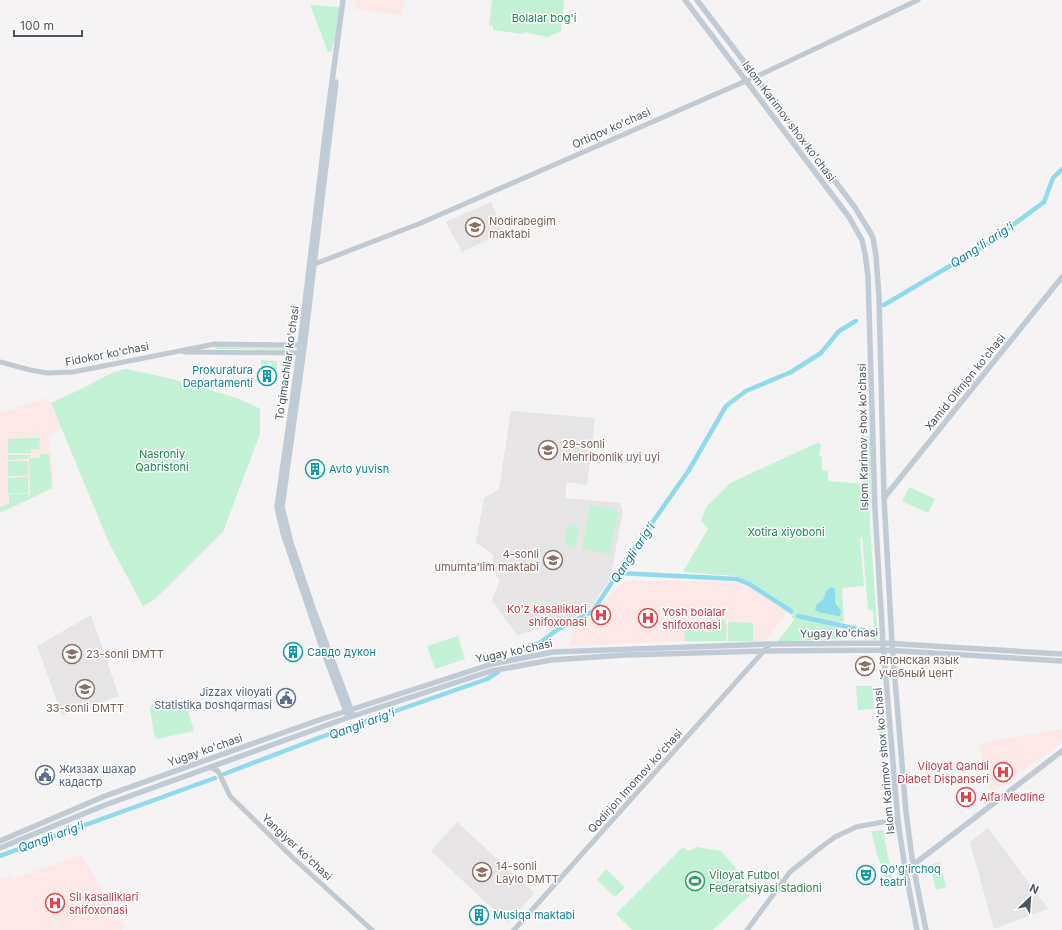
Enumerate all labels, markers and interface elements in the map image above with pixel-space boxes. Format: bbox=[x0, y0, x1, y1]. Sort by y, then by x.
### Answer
park label: Bolalar bog'i bbox=[512, 11, 576, 25]
scale bar bbox=[14, 12, 82, 38]
text: 100 m bbox=[20, 18, 54, 33]
street label: Islom Karimov shox ko'chasi bbox=[739, 58, 839, 184]
street label: Ortiqov ko'chasi bbox=[570, 104, 652, 152]
place label: Nodirabegim maktabi bbox=[489, 214, 556, 241]
school or university icon: Nodirabegim maktabi bbox=[464, 216, 486, 238]
water label: Qang'li arig'i bbox=[947, 218, 1017, 271]
street label: To'qimachilar ko'chasi bbox=[272, 305, 302, 421]
street label: Xamid Olimjon ko'chasi bbox=[922, 331, 1008, 433]
street label: Fidokor ko'chasi bbox=[64, 339, 150, 369]
place label: Prokuratura Departamenti bbox=[183, 363, 253, 390]
street label: Islom Karimov shox ko'chasi bbox=[855, 363, 871, 511]
building icon: Prokuratura Departamenti bbox=[256, 365, 278, 387]
place label: 29-sonli Mehribonlik uyi uyi bbox=[562, 437, 660, 464]
school or university icon: 29-sonli Mehribonlik uyi uyi bbox=[537, 439, 559, 461]
park label: Nasroniy Qabristoni bbox=[135, 447, 189, 474]
building icon: Avto yuvish bbox=[304, 458, 326, 480]
place label: Avto yuvish bbox=[329, 462, 389, 476]
water label: Qangli arig'i bbox=[607, 519, 659, 586]
park label: Xotira xiyoboni bbox=[747, 525, 825, 539]
place label: 4-sonli umumta'lim maktabi bbox=[434, 547, 539, 574]
school or university icon: 4-sonli umumta'lim maktabi bbox=[542, 549, 564, 571]
place label: Ko'z kasalliklari shifoxonasi bbox=[507, 602, 587, 629]
hospital icon: Ko'z kasalliklari shifoxonasi bbox=[590, 604, 612, 626]
place label: Yosh bolalar shifoxonasi bbox=[662, 605, 726, 632]
hospital icon: Yosh bolalar shifoxonasi bbox=[637, 607, 659, 629]
street label: Yugay ko'chasi bbox=[800, 625, 878, 641]
street label: Yugay ko'chasi bbox=[474, 636, 554, 666]
building icon: Cавдо дукон bbox=[282, 641, 304, 663]
school or university icon: 23-sonli DMTT bbox=[61, 643, 83, 665]
place label: Cавдо дукон bbox=[307, 645, 376, 659]
place label: 23-sonli DMTT bbox=[86, 647, 164, 661]
place label: Японская язык учебный цент bbox=[879, 653, 959, 680]
school or university icon: Японская язык учебный цент bbox=[854, 655, 876, 677]
school or university icon: 33-sonli DMTT bbox=[74, 678, 96, 700]
place label: Jizzax viloyati Statistika boshqarmasi bbox=[154, 685, 272, 712]
public building icon: Jizzax viloyati Statistika boshqarmasi bbox=[275, 687, 297, 709]
street label: Islom Karimov shox ko'chasi bbox=[871, 687, 897, 835]
place label: 33-sonli DMTT bbox=[46, 701, 124, 715]
water label: Qangli arig'i bbox=[327, 704, 398, 742]
street label: Qodirjon Imomov ko'chasi bbox=[585, 726, 685, 836]
street label: Yugay ko'chasi bbox=[166, 731, 244, 769]
place label: Viloyat Qandli Diabet Dispanseri bbox=[897, 759, 989, 786]
hospital icon: Viloyat Qandli Diabet Dispanseri bbox=[992, 761, 1014, 783]
place label: Жиззах шахар кадастр bbox=[59, 762, 137, 789]
public building icon: Жиззах шахар кадастр bbox=[34, 764, 56, 786]
hospital icon: Alfa Medline bbox=[955, 786, 977, 808]
place label: Alfa Medline bbox=[980, 790, 1045, 804]
street label: Yangiyer ko'chasi bbox=[259, 811, 335, 883]
water label: Qangli arig'i bbox=[16, 817, 87, 855]
place label: 14-sonli Laylo DMTT bbox=[496, 859, 559, 886]
school or university icon: 14-sonli Laylo DMTT bbox=[471, 861, 493, 883]
place label: Qo'g'irchoq teatri bbox=[880, 862, 941, 889]
theatre icon: Qo'g'irchoq teatri bbox=[855, 864, 877, 886]
place label: Viloyat Futbol Federatsiyasi stadioni bbox=[709, 868, 822, 895]
sports icon: Viloyat Futbol Federatsiyasi stadioni bbox=[684, 870, 706, 892]
north arrow bbox=[1010, 878, 1050, 918]
text: N bbox=[1027, 881, 1041, 897]
place label: Sil kasalliklari shifoxonasi bbox=[69, 890, 139, 917]
hospital icon: Sil kasalliklari shifoxonasi bbox=[44, 892, 66, 914]
building icon: Musiqa maktabi bbox=[468, 904, 490, 926]
place label: Musiqa maktabi bbox=[493, 908, 575, 922]

